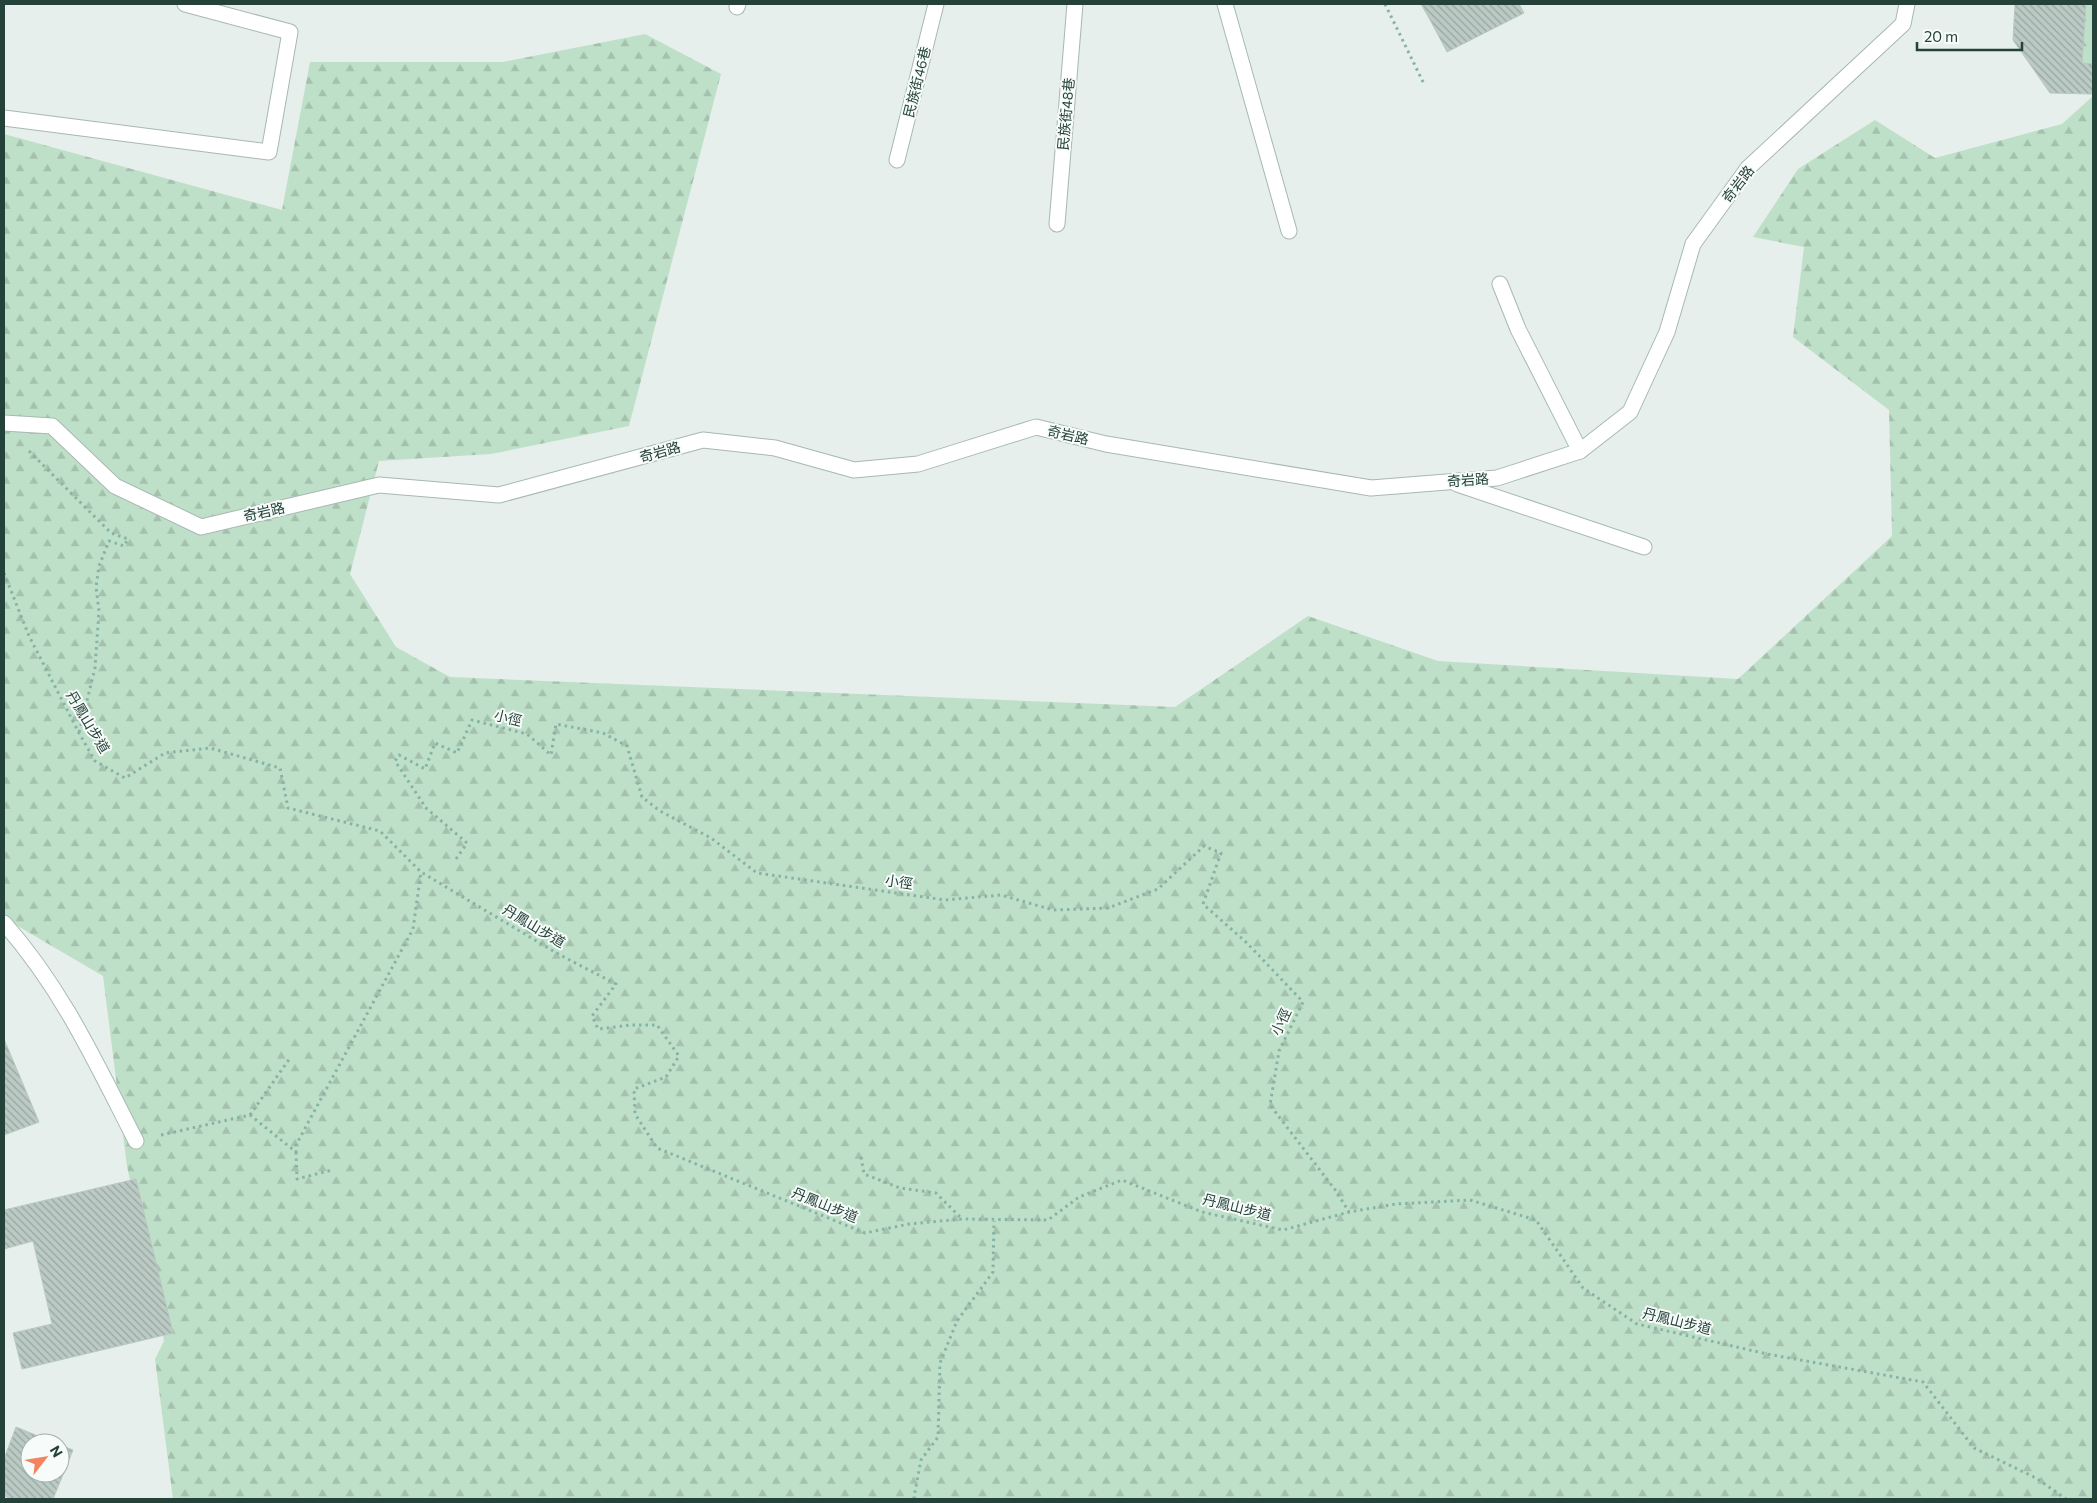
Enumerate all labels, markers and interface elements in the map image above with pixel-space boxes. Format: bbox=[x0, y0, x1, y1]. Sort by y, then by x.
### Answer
scale bar bbox=[1917, 20, 2022, 52]
text: 20 m bbox=[1924, 27, 1958, 45]
street label: 民族街46巷 bbox=[899, 44, 934, 119]
street label: 民族街48巷 bbox=[1054, 77, 1077, 151]
street label: 奇岩路 bbox=[1718, 162, 1757, 205]
street label: 奇岩路 bbox=[1046, 422, 1090, 448]
street label: 奇岩路 bbox=[637, 438, 682, 465]
street label: 奇岩路 bbox=[1446, 470, 1490, 489]
street label: 奇岩路 bbox=[242, 499, 286, 525]
street label: 丹鳳山步道 bbox=[63, 687, 114, 756]
street label: 小徑 bbox=[492, 706, 524, 729]
street label: 小徑 bbox=[884, 871, 914, 892]
street label: 丹鳳山步道 bbox=[500, 900, 569, 951]
street label: 小徑 bbox=[1267, 1006, 1294, 1038]
street label: 丹鳳山步道 bbox=[790, 1184, 861, 1226]
street label: 丹鳳山步道 bbox=[1201, 1190, 1273, 1223]
street label: 丹鳳山步道 bbox=[1641, 1304, 1713, 1337]
north arrow bbox=[20, 1433, 70, 1483]
text: N bbox=[47, 1442, 67, 1460]

